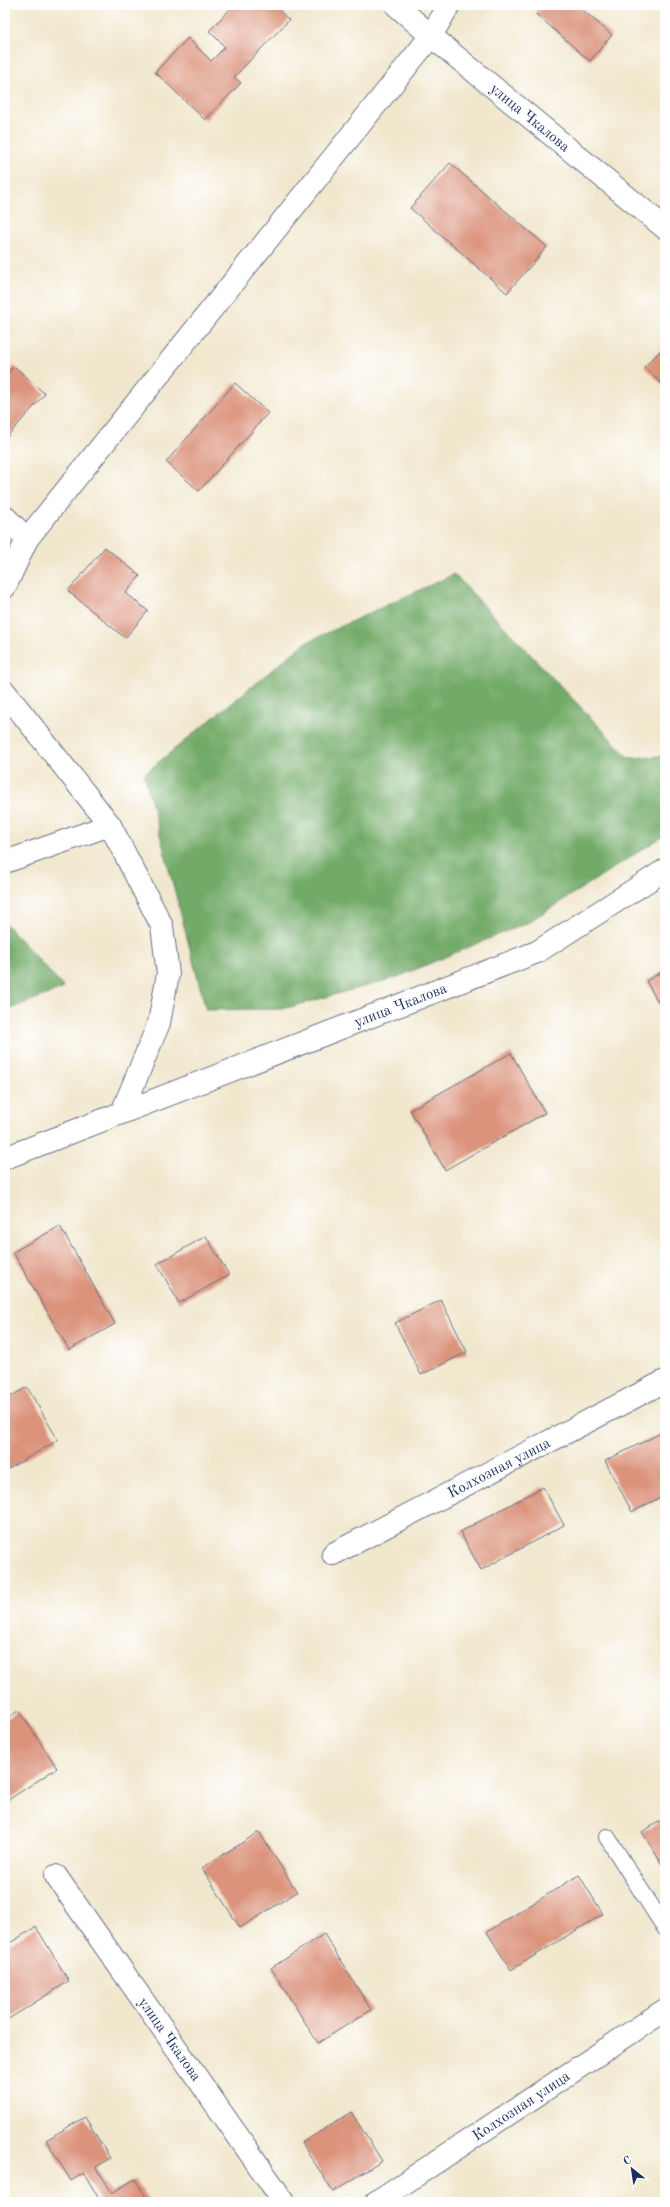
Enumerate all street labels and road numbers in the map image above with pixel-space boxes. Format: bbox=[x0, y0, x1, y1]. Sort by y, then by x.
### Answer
street label: улица Чкалова bbox=[486, 82, 572, 156]
street label: улица Чкалова bbox=[352, 981, 450, 1031]
street label: Колхозная улица bbox=[446, 1436, 554, 1502]
street label: улица Чкалова bbox=[135, 1995, 203, 2085]
street label: Колхозная улица bbox=[470, 2069, 574, 2145]

